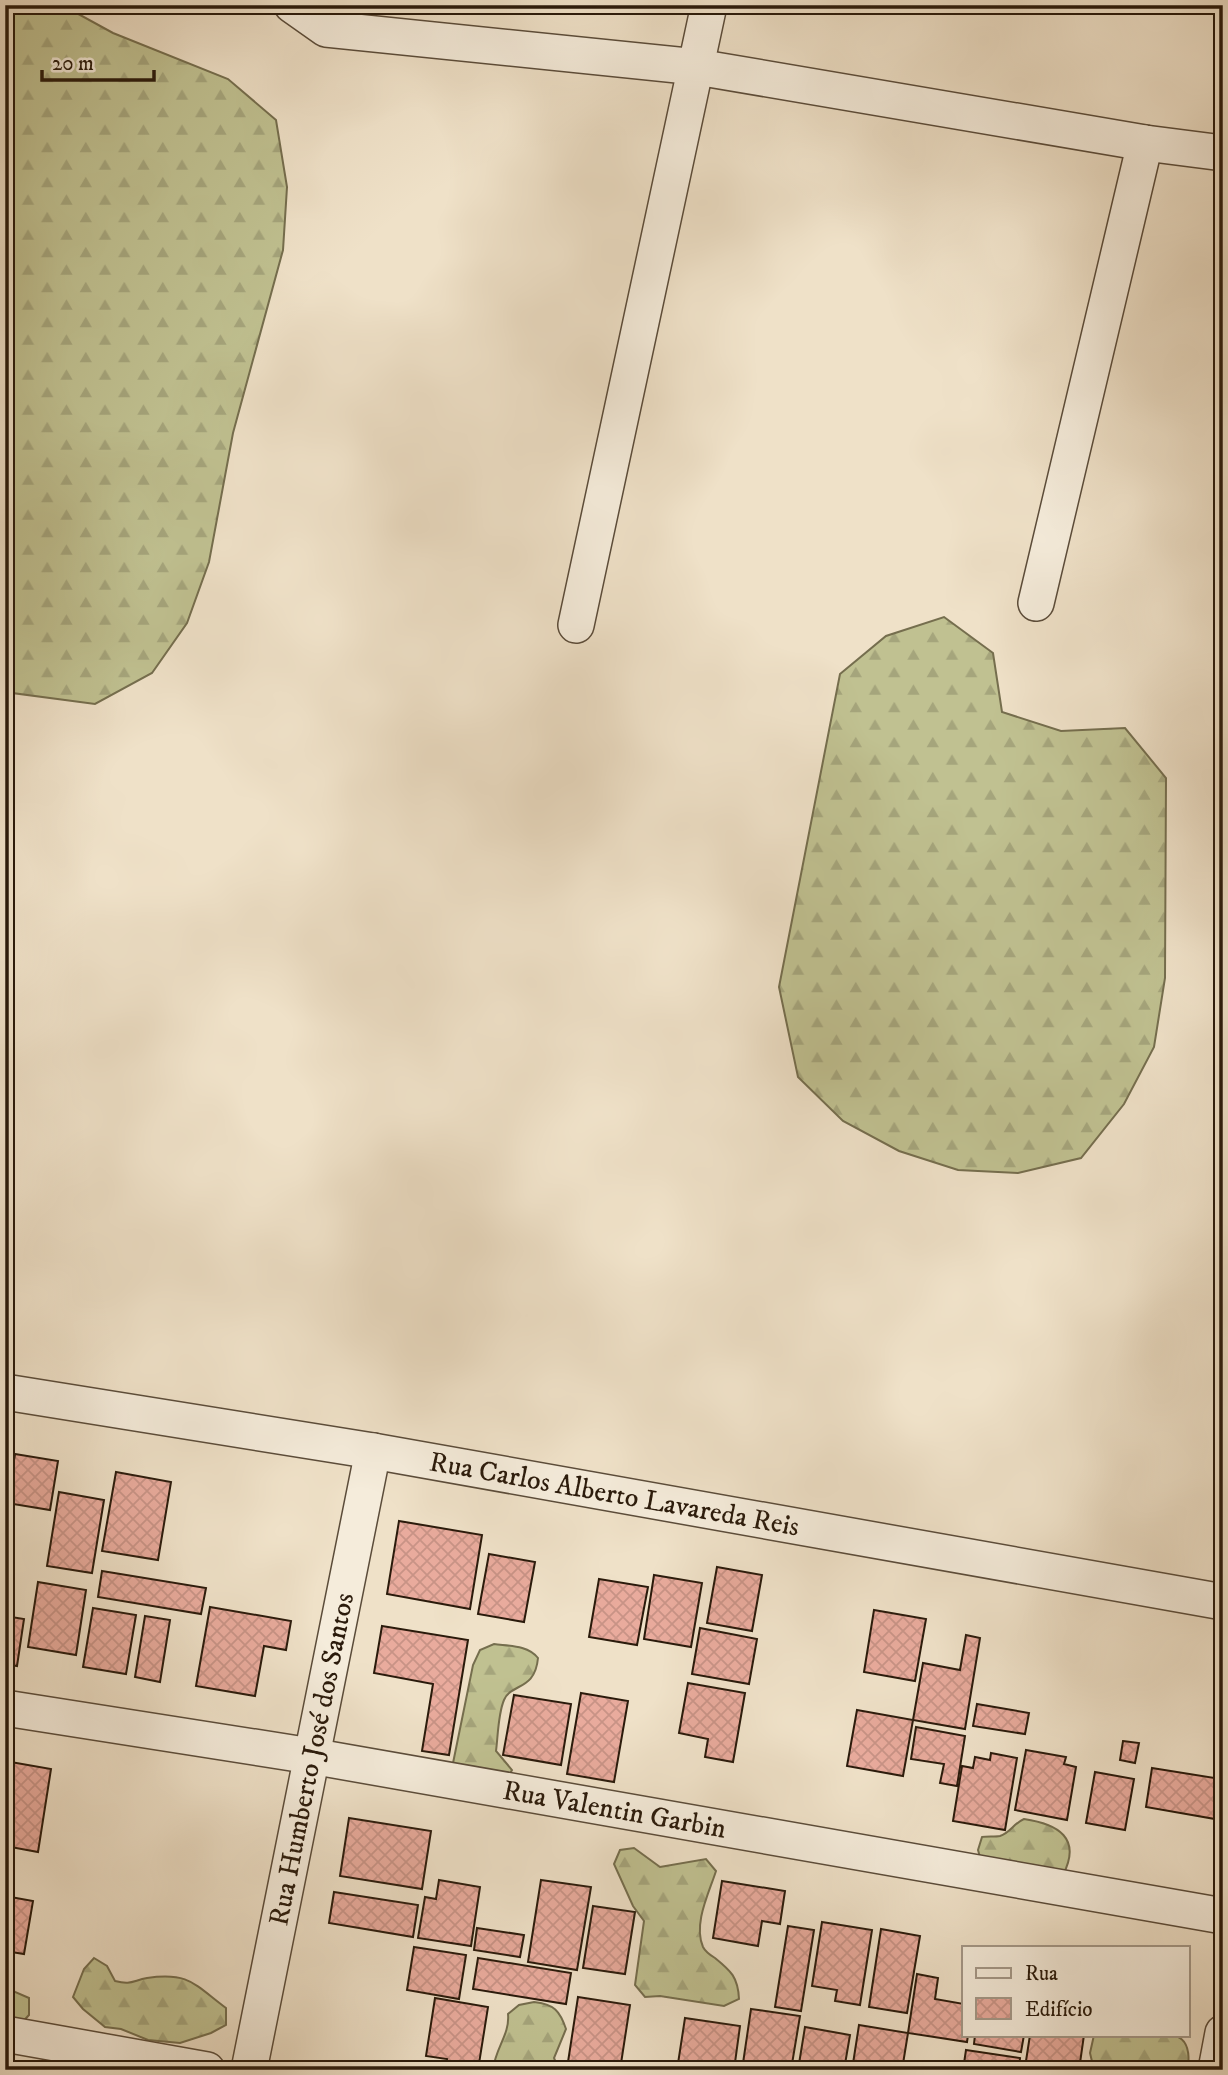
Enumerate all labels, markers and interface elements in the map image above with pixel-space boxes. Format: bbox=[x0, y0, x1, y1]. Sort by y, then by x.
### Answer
scale bar bbox=[42, 38, 154, 82]
text: 20 m bbox=[52, 51, 94, 77]
street label: Rua Carlos Alberto Lavareda Reis bbox=[427, 1444, 802, 1544]
street label: Rua Humberto José dos Santos bbox=[261, 1590, 362, 1929]
street label: Rua Valentin Garbin bbox=[500, 1772, 729, 1846]
legend bbox=[962, 1946, 1190, 2036]
text: Rua bbox=[1025, 1961, 1058, 1987]
text: Edifício bbox=[1025, 1997, 1093, 2023]

